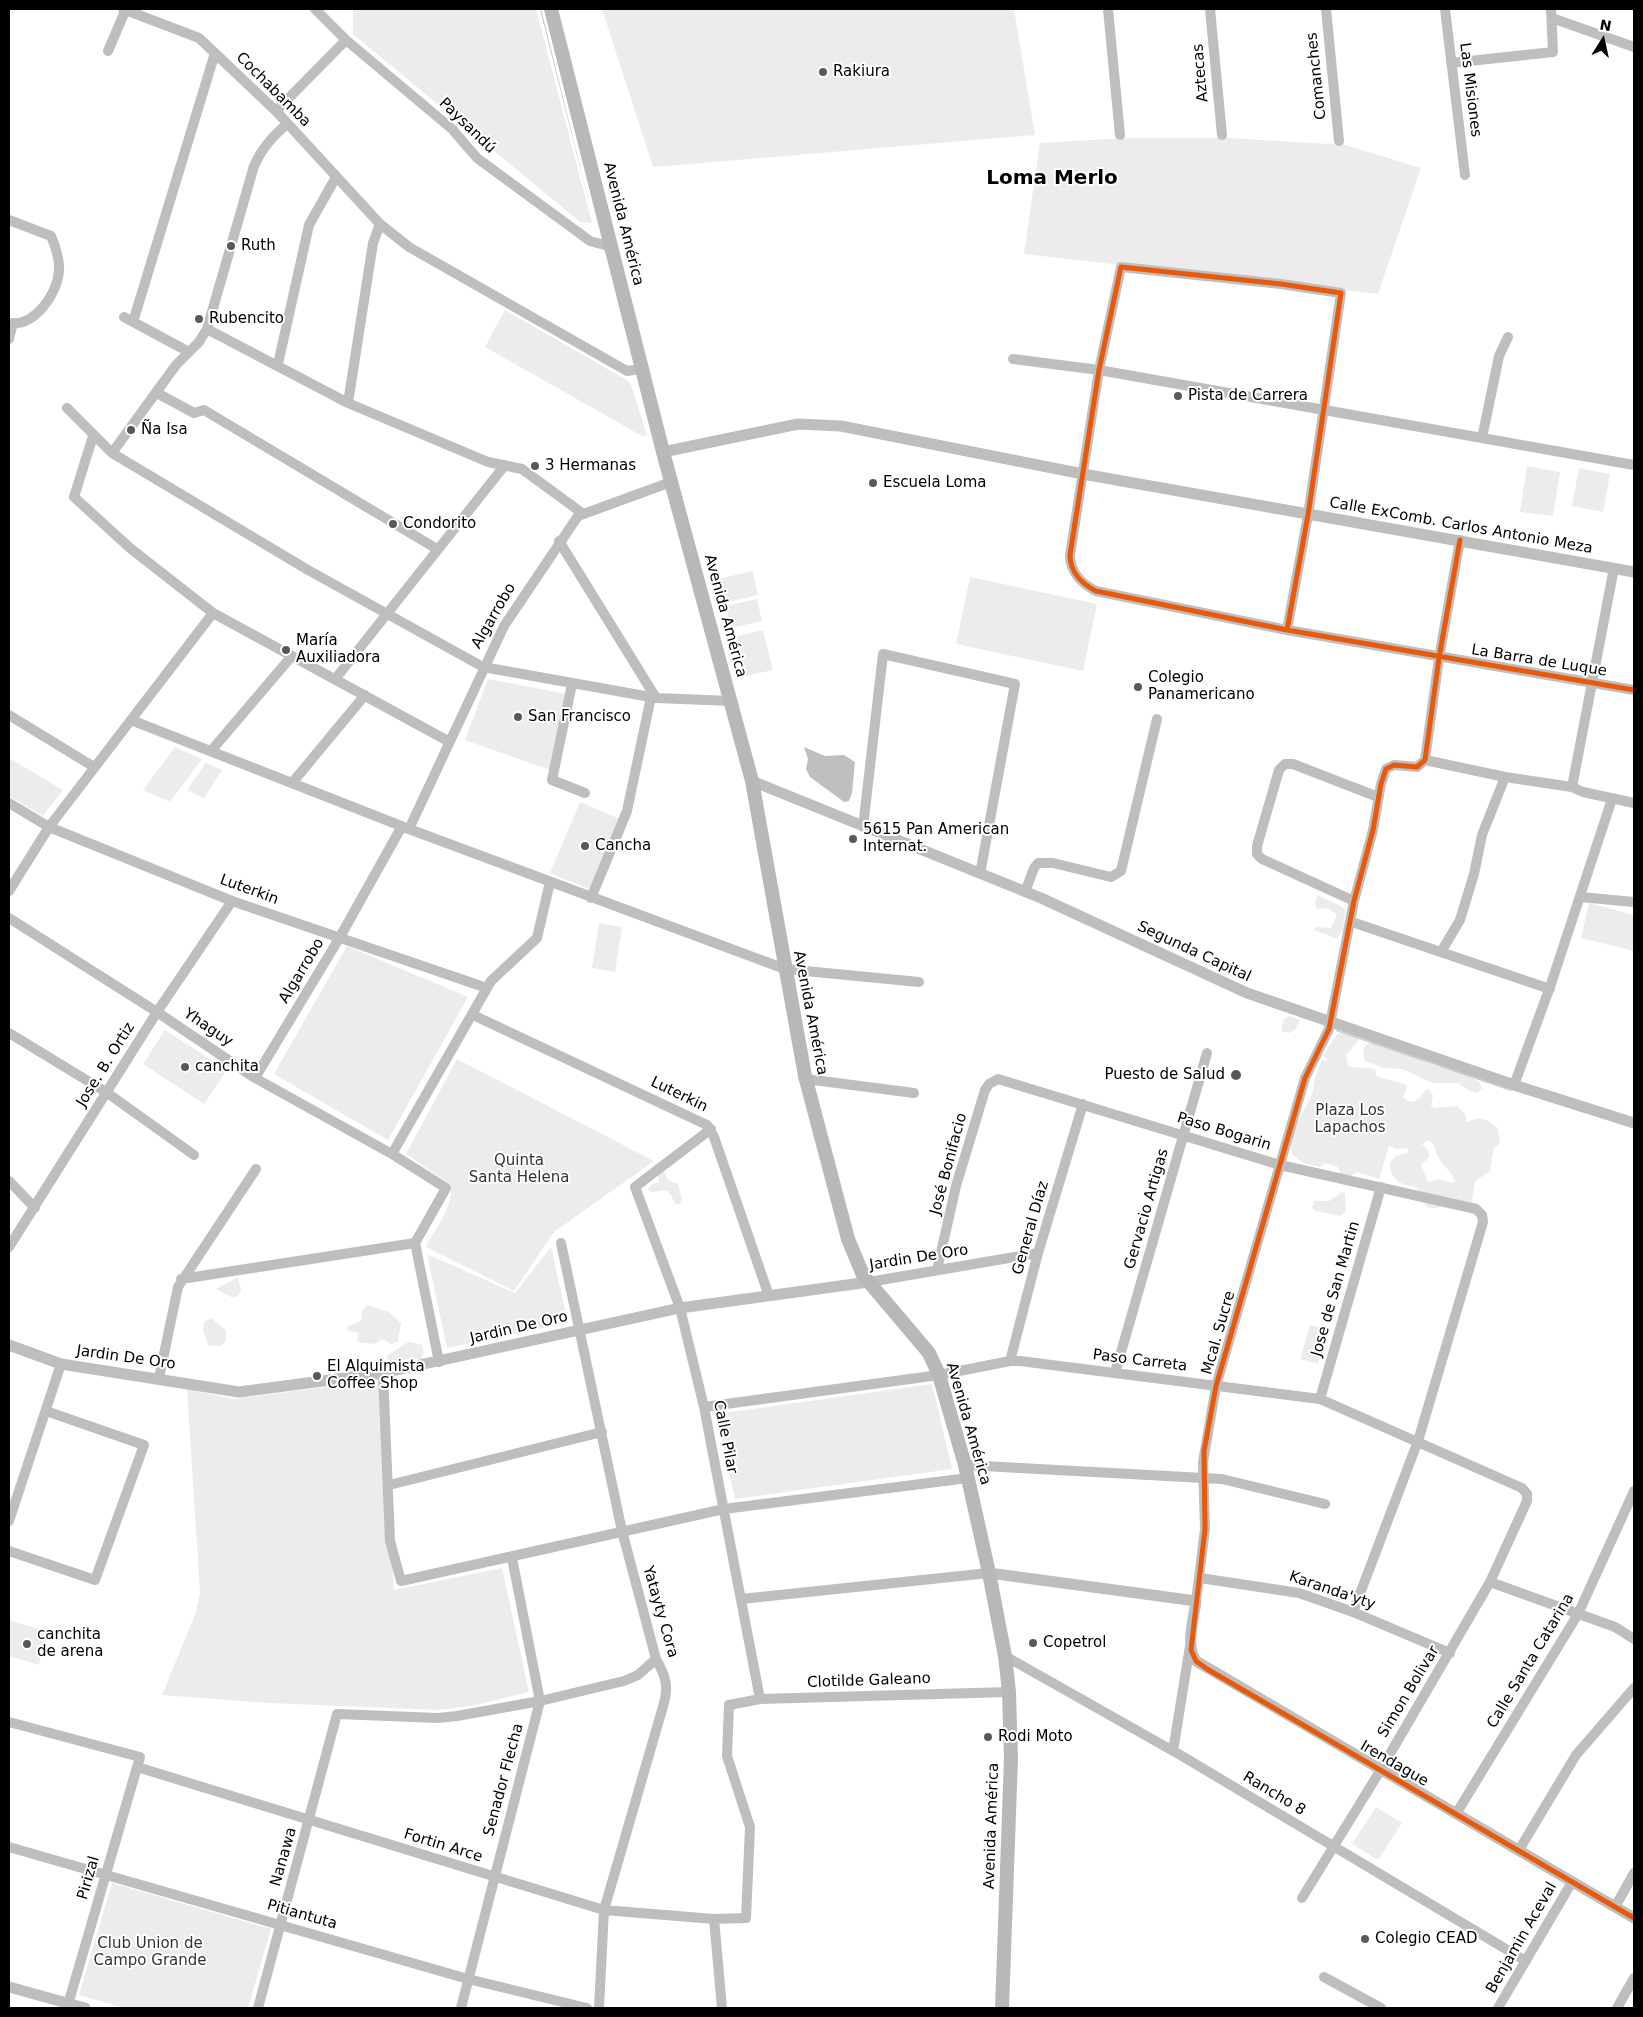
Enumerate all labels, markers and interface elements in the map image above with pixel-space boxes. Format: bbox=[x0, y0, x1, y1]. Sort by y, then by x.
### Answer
north arrow bbox=[1578, 15, 1628, 65]
text: N bbox=[1598, 16, 1613, 34]
street label: Comanches bbox=[1303, 31, 1331, 121]
street label: Las Misiones bbox=[1455, 42, 1485, 138]
street label: Aztecas bbox=[1189, 43, 1213, 103]
street label: Cochabamba bbox=[232, 49, 314, 131]
place label: Rakiura bbox=[833, 63, 890, 81]
marker: Rakiura bbox=[817, 66, 829, 78]
street label: Paysandú bbox=[435, 95, 499, 157]
street label: Avenida América bbox=[599, 160, 647, 288]
district label: Loma Merlo bbox=[986, 167, 1118, 191]
place label: Ruth bbox=[241, 237, 276, 255]
marker: Ruth bbox=[225, 240, 237, 252]
place label: Rubencito bbox=[209, 310, 284, 328]
marker: Rubencito bbox=[193, 313, 205, 325]
place label: Pista de Carrera bbox=[1188, 387, 1308, 405]
marker: Pista de Carrera bbox=[1172, 390, 1184, 402]
place label: Ña Isa bbox=[141, 421, 188, 439]
marker: Ña Isa bbox=[125, 424, 137, 436]
place label: 3 Hermanas bbox=[545, 457, 636, 475]
marker: 3 Hermanas bbox=[529, 460, 541, 472]
place label: Escuela Loma bbox=[883, 474, 986, 492]
marker: Escuela Loma bbox=[867, 477, 879, 489]
street label: Calle ExComb. Carlos Antonio Meza bbox=[1328, 494, 1594, 558]
place label: Condorito bbox=[403, 515, 476, 533]
marker: Condorito bbox=[387, 518, 399, 530]
street label: Avenida América bbox=[700, 553, 750, 679]
street label: Algarrobo bbox=[468, 580, 520, 652]
place label: María Auxiliadora bbox=[296, 632, 380, 667]
street label: La Barra de Luque bbox=[1470, 641, 1608, 681]
marker: María Auxiliadora bbox=[280, 644, 292, 656]
place label: Colegio Panamericano bbox=[1148, 669, 1255, 704]
marker: Colegio Panamericano bbox=[1132, 681, 1144, 693]
place label: San Francisco bbox=[528, 708, 631, 726]
marker: San Francisco bbox=[512, 711, 524, 723]
place label: 5615 Pan American Internat. bbox=[863, 821, 1009, 856]
marker: 5615 Pan American Internat. bbox=[847, 833, 859, 845]
place label: Cancha bbox=[595, 837, 651, 855]
marker: Cancha bbox=[579, 840, 591, 852]
street label: Luterkin bbox=[217, 871, 281, 909]
street label: Segunda Capital bbox=[1134, 918, 1254, 986]
street label: Algarrobo bbox=[276, 935, 328, 1007]
street label: Avenida América bbox=[789, 949, 831, 1077]
street label: Yhaguy bbox=[180, 1005, 236, 1051]
street label: Jose. B. Ortiz bbox=[73, 1020, 139, 1110]
place label: canchita bbox=[195, 1058, 259, 1076]
marker: canchita bbox=[179, 1061, 191, 1073]
place label: Puesto de Salud bbox=[1104, 1066, 1225, 1084]
marker: Puesto de Salud bbox=[1229, 1068, 1243, 1082]
street label: Luterkin bbox=[648, 1073, 710, 1117]
park label: Plaza Los Lapachos bbox=[1314, 1102, 1386, 1137]
street label: Paso Bogarin bbox=[1175, 1109, 1273, 1155]
street label: José Bonifacio bbox=[927, 1111, 971, 1217]
street label: Gervacio Artigas bbox=[1121, 1147, 1173, 1271]
park label: Quinta Santa Helena bbox=[469, 1152, 569, 1187]
street label: General Díaz bbox=[1009, 1179, 1053, 1277]
street label: Jose de San Martin bbox=[1308, 1219, 1364, 1359]
street label: Jardin De Oro bbox=[868, 1241, 970, 1275]
street label: Mcal. Sucre bbox=[1198, 1289, 1240, 1377]
street label: Jardin De Oro bbox=[468, 1308, 570, 1348]
street label: Jardin De Oro bbox=[75, 1342, 177, 1374]
street label: Paso Carreta bbox=[1092, 1346, 1188, 1376]
place label: El Alquimista Coffee Shop bbox=[327, 1358, 425, 1393]
street label: Avenida América bbox=[942, 1361, 994, 1487]
marker: El Alquimista Coffee Shop bbox=[311, 1370, 323, 1382]
street label: Calle Pilar bbox=[709, 1399, 741, 1475]
street label: Yatayty Cora bbox=[638, 1564, 682, 1660]
street label: Karanda'yty bbox=[1286, 1568, 1378, 1614]
street label: Calle Santa Catarina bbox=[1484, 1590, 1578, 1732]
place label: canchita de arena bbox=[37, 1626, 103, 1661]
place label: Copetrol bbox=[1043, 1634, 1106, 1652]
marker: Copetrol bbox=[1027, 1637, 1039, 1649]
marker: canchita de arena bbox=[21, 1638, 33, 1650]
street label: Simon Bolivar bbox=[1375, 1643, 1443, 1741]
street label: Clotilde Galeano bbox=[807, 1670, 931, 1692]
street label: Senador Flecha bbox=[480, 1722, 528, 1838]
place label: Rodi Moto bbox=[998, 1728, 1073, 1746]
marker: Rodi Moto bbox=[982, 1731, 994, 1743]
street label: Irendague bbox=[1357, 1737, 1431, 1791]
street label: Avenida América bbox=[981, 1762, 1003, 1890]
street label: Rancho 8 bbox=[1239, 1768, 1309, 1820]
street label: Nanawa bbox=[267, 1825, 301, 1889]
street label: Fortin Arce bbox=[401, 1826, 485, 1866]
street label: Pirizal bbox=[74, 1854, 104, 1902]
street label: Benjamin Aceval bbox=[1483, 1879, 1561, 1997]
street label: Pitiantuta bbox=[265, 1896, 339, 1934]
place label: Colegio CEAD bbox=[1375, 1930, 1477, 1948]
marker: Colegio CEAD bbox=[1359, 1933, 1371, 1945]
park label: Club Union de Campo Grande bbox=[94, 1935, 206, 1970]

